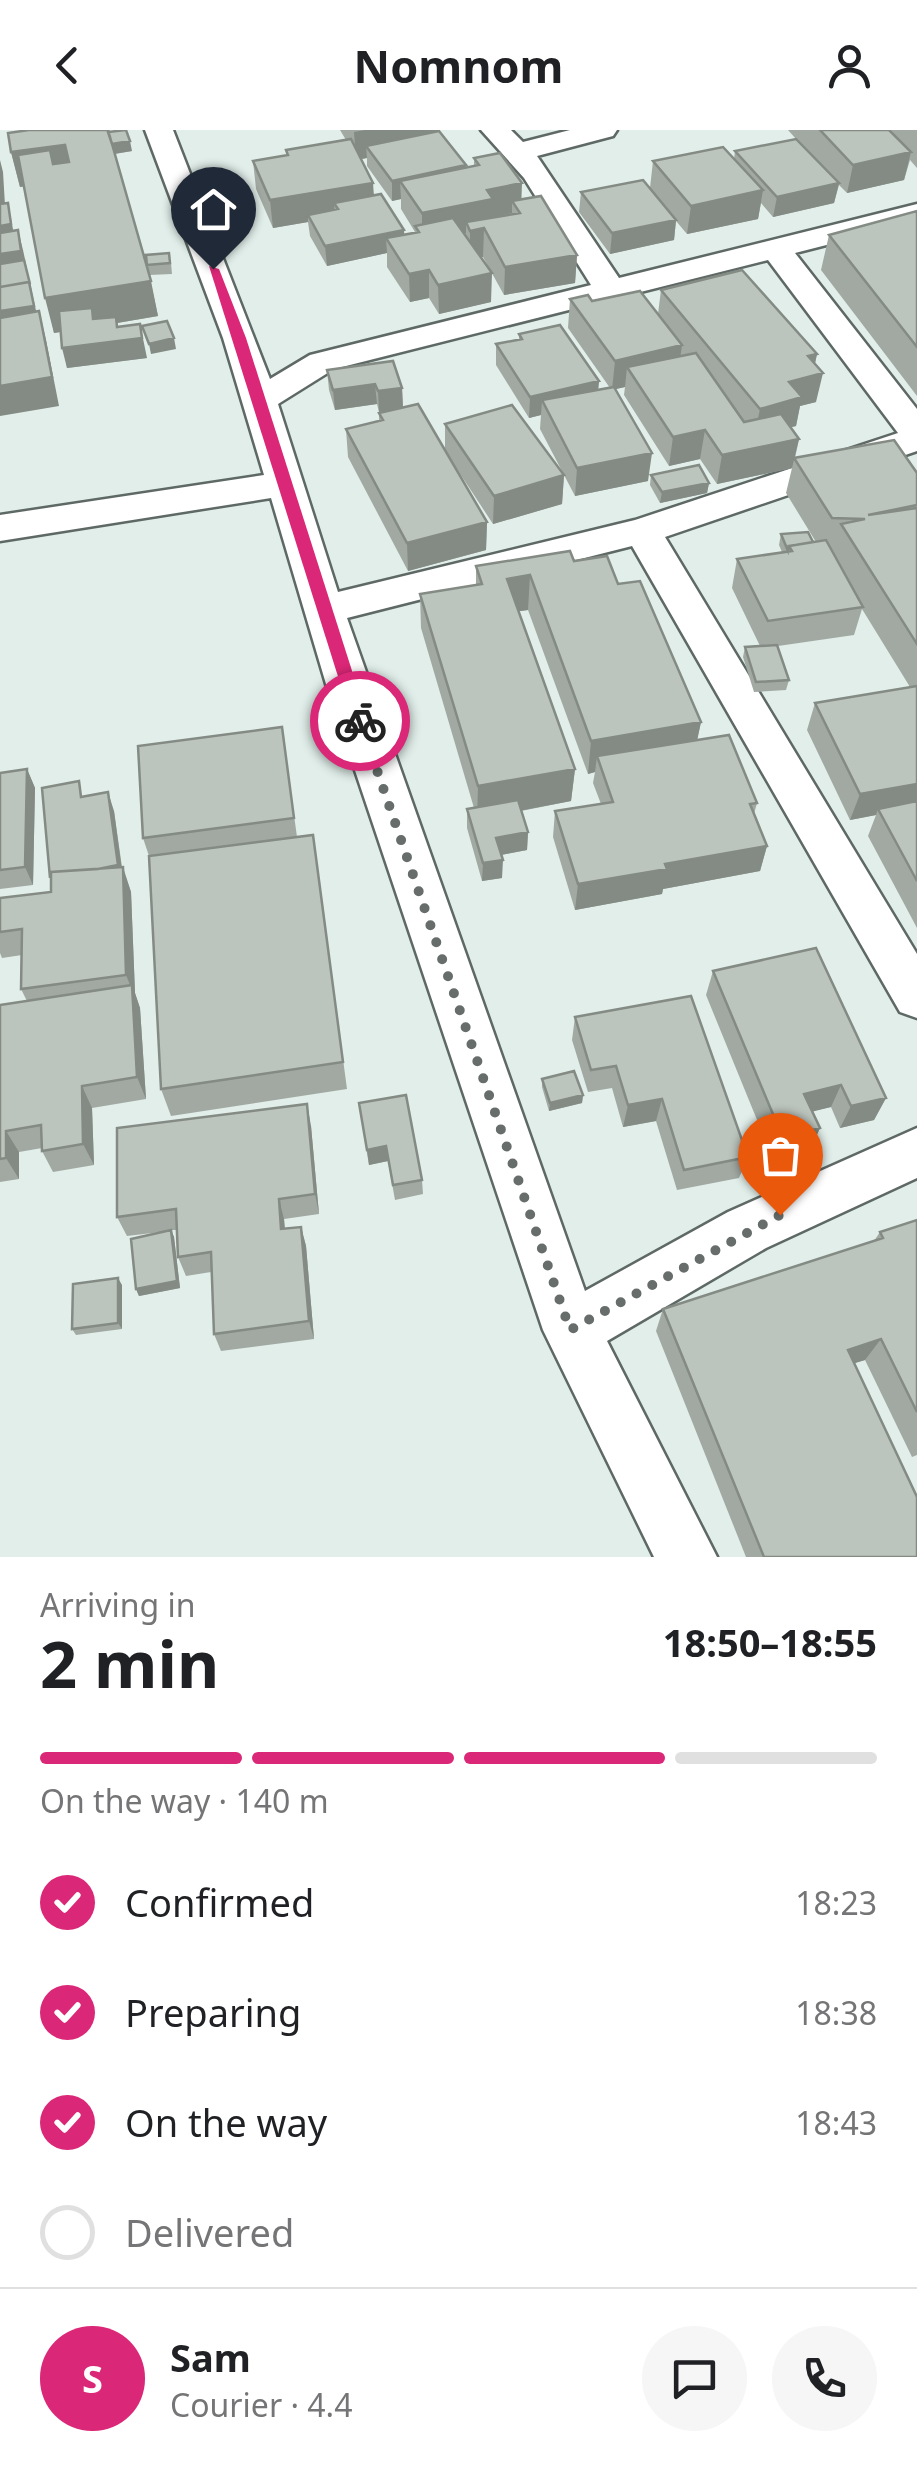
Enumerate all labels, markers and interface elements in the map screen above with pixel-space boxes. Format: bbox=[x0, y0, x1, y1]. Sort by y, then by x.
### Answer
text: Nomnom bbox=[354, 35, 563, 96]
icon: back bbox=[40, 38, 95, 93]
icon: person bbox=[822, 38, 877, 93]
pin bbox=[171, 167, 256, 270]
icon: home bbox=[186, 182, 241, 237]
courier bbox=[310, 671, 410, 771]
icon: bike bbox=[333, 694, 388, 749]
pin bbox=[738, 1113, 823, 1216]
icon: bag bbox=[753, 1128, 808, 1183]
text: Arriving in bbox=[40, 1583, 195, 1626]
text: 18:50–18:55 bbox=[663, 1616, 877, 1668]
text: 2 min bbox=[40, 1619, 219, 1707]
text: On the way · 140 m bbox=[40, 1779, 329, 1822]
icon: check bbox=[40, 1875, 95, 1930]
text: Confirmed bbox=[125, 1876, 314, 1928]
text: 18:23 bbox=[795, 1881, 877, 1924]
icon: check bbox=[40, 1985, 95, 2040]
text: Preparing bbox=[125, 1986, 301, 2038]
text: 18:38 bbox=[795, 1991, 877, 2034]
icon: check bbox=[40, 2095, 95, 2150]
text: On the way bbox=[125, 2096, 327, 2148]
text: 18:43 bbox=[795, 2101, 877, 2144]
text: Delivered bbox=[125, 2206, 294, 2258]
button: chat bbox=[642, 2326, 747, 2431]
button: phone bbox=[772, 2326, 877, 2431]
text: Sam bbox=[170, 2331, 251, 2383]
text: S bbox=[82, 2352, 103, 2404]
text: Courier · 4.4 bbox=[170, 2383, 353, 2426]

